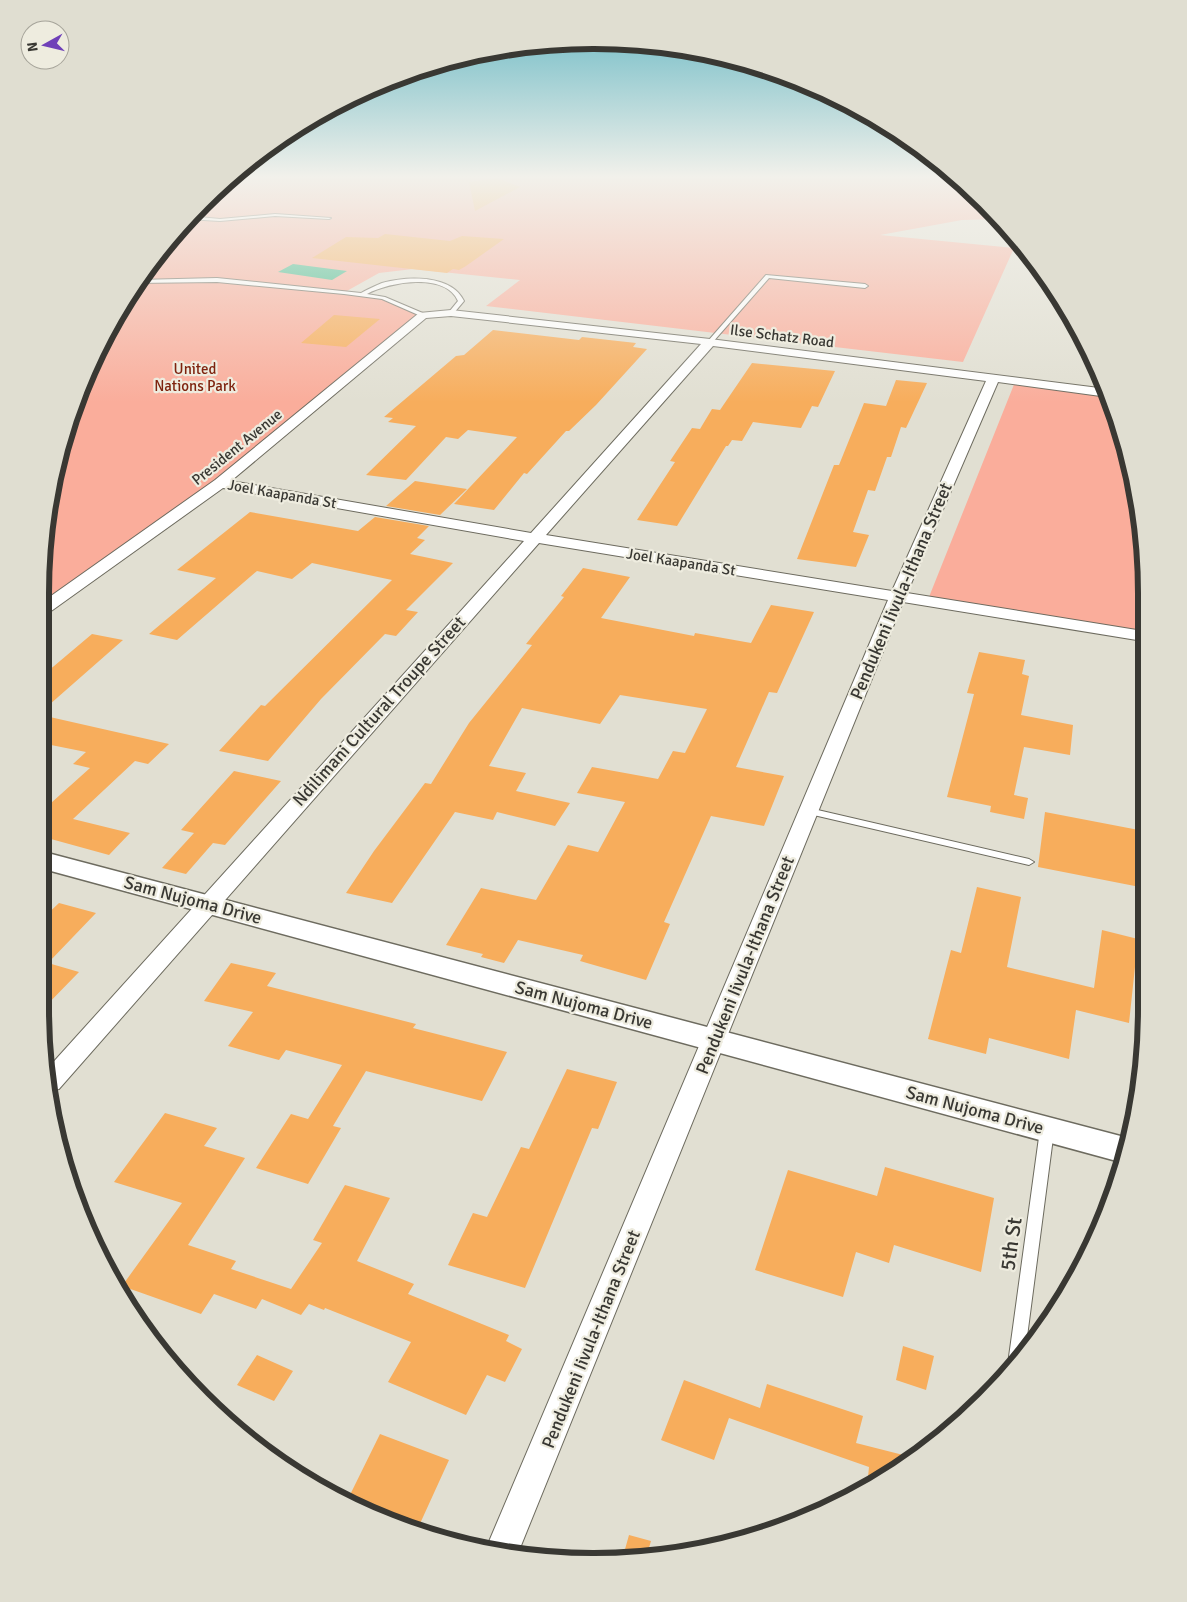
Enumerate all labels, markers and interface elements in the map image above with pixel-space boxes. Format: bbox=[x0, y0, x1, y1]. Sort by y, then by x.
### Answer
north arrow bbox=[20, 20, 70, 70]
text: N bbox=[24, 41, 42, 53]
street label: Ilse Schatz Road bbox=[729, 321, 835, 351]
park label: United Nations Park bbox=[154, 360, 236, 395]
street label: President Avenue bbox=[188, 405, 286, 489]
street label: Joel Kaapanda St bbox=[226, 476, 338, 512]
street label: Pendukeni Iivula-Ithana Street bbox=[845, 479, 957, 703]
street label: Joel Kaapanda St bbox=[625, 545, 737, 579]
street label: Ndilimani Cultural Troupe Street bbox=[288, 611, 470, 811]
street label: Pendukeni Iivula-Ithana Street bbox=[691, 853, 799, 1077]
street label: Sam Nujoma Drive bbox=[122, 871, 264, 929]
street label: Sam Nujoma Drive bbox=[513, 976, 655, 1034]
street label: Sam Nujoma Drive bbox=[904, 1081, 1046, 1139]
street label: 5th St bbox=[994, 1216, 1028, 1272]
street label: Pendukeni Iivula-Ithana Street bbox=[537, 1227, 645, 1451]

